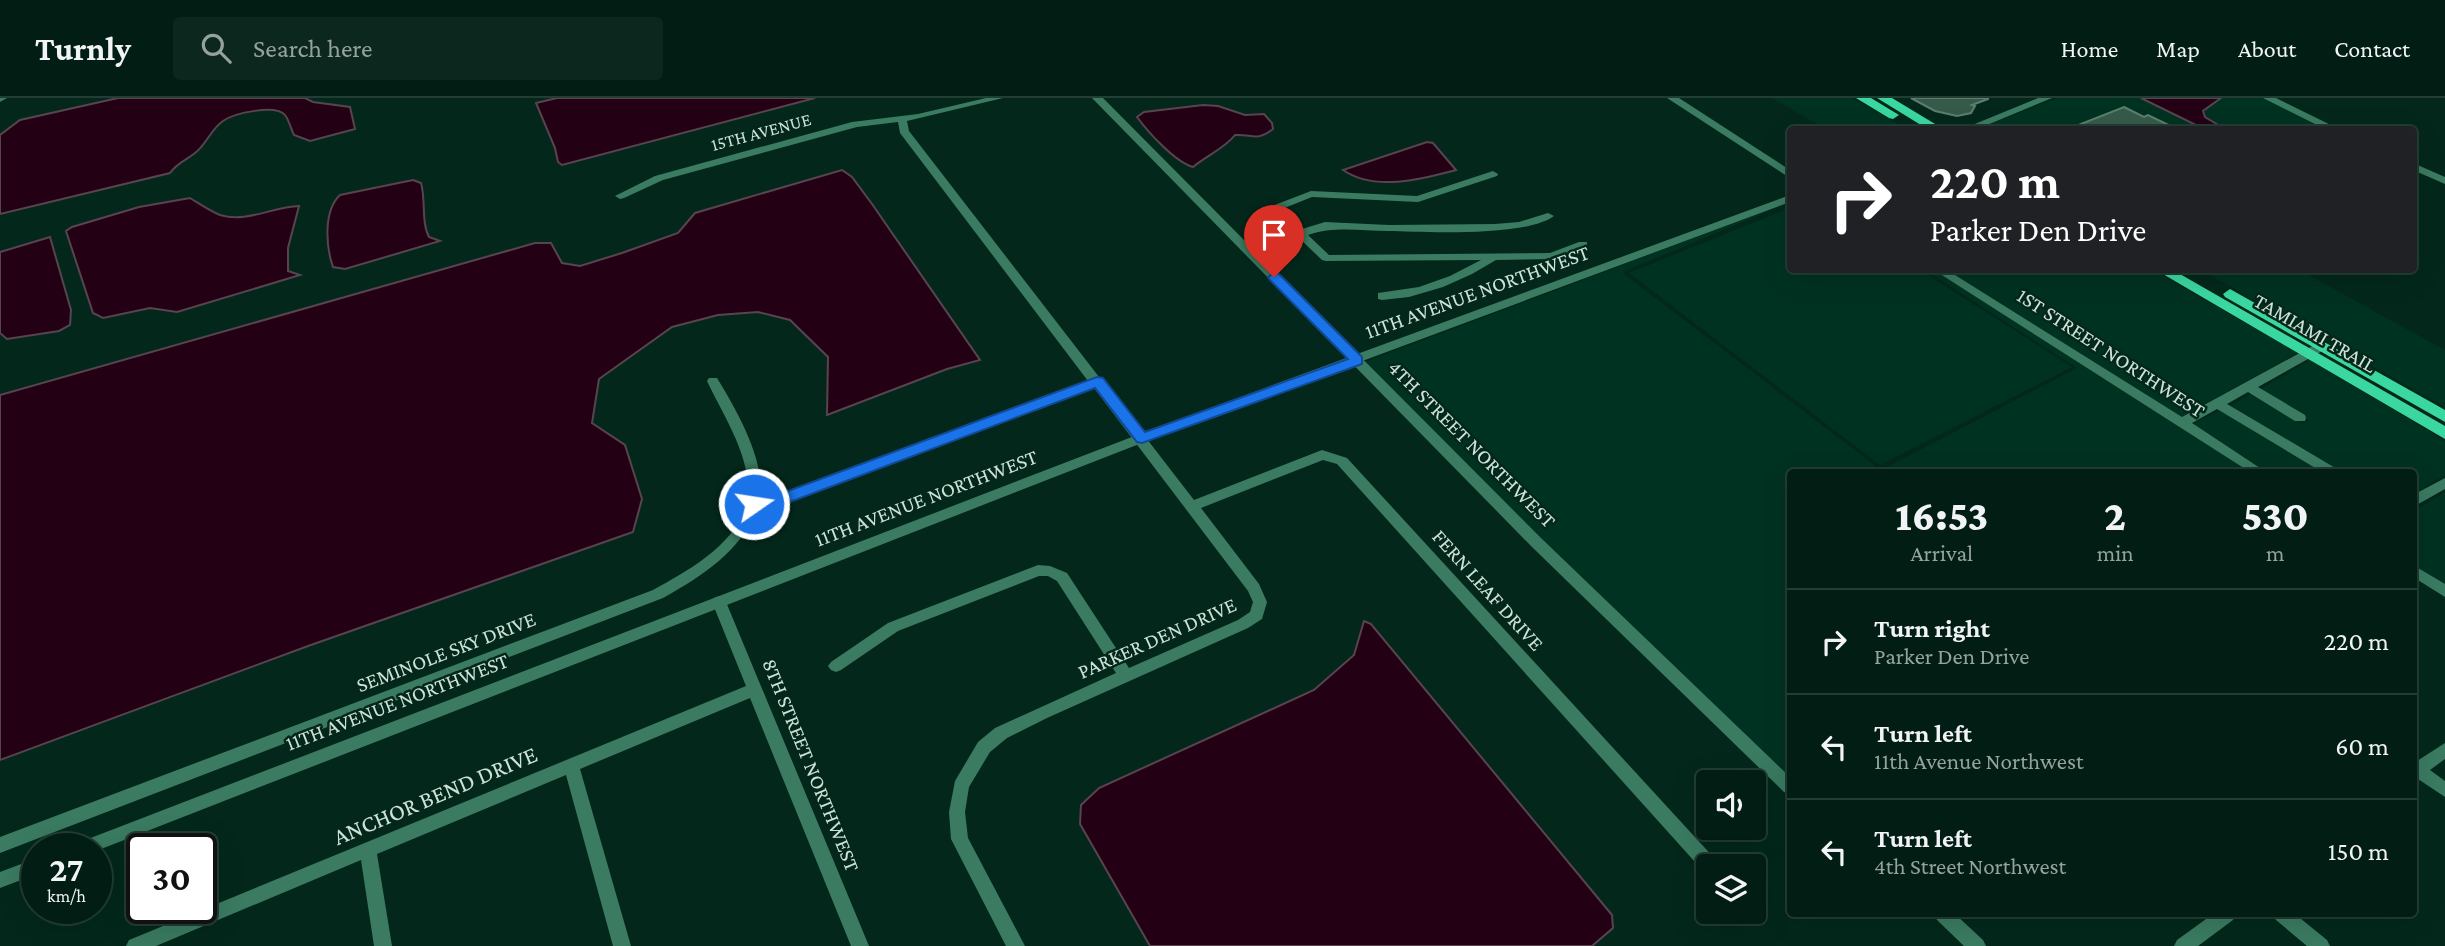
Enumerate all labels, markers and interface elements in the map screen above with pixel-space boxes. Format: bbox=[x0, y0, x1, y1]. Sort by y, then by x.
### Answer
search box bbox=[173, 17, 663, 80]
icon: search bbox=[197, 29, 235, 67]
text: Turnly bbox=[35, 30, 131, 67]
text: Search here bbox=[253, 34, 372, 63]
text: Home bbox=[2061, 35, 2118, 62]
text: Map bbox=[2156, 35, 2200, 62]
text: About bbox=[2238, 35, 2296, 62]
text: Contact bbox=[2334, 35, 2410, 62]
street label: 15TH AVENUE bbox=[709, 109, 813, 155]
icon: right bbox=[1815, 154, 1906, 245]
text: 220 m bbox=[1930, 154, 2060, 209]
pin bbox=[1244, 205, 1304, 277]
text: Parker Den Drive bbox=[1930, 212, 2146, 248]
icon: arrive bbox=[1255, 216, 1293, 254]
street label: 11TH AVENUE NORTHWEST bbox=[1362, 240, 1593, 344]
street label: 1ST STREET NORTHWEST bbox=[2013, 283, 2210, 423]
street label: TAMIAMI TRAIL bbox=[2250, 288, 2381, 378]
street label: 4TH STREET NORTHWEST bbox=[1383, 355, 1561, 533]
street label: 11TH AVENUE NORTHWEST bbox=[811, 444, 1041, 552]
position arrow bbox=[717, 467, 791, 541]
text: 16:53 bbox=[1895, 492, 1988, 539]
text: 2 bbox=[2104, 492, 2126, 539]
text: 530 bbox=[2242, 492, 2309, 539]
street label: FERN LEAF DRIVE bbox=[1427, 524, 1549, 656]
text: Arrival bbox=[1911, 540, 1973, 566]
text: min bbox=[2097, 540, 2134, 566]
text: m bbox=[2266, 540, 2285, 566]
street label: PARKER DEN DRIVE bbox=[1074, 592, 1240, 684]
street label: SEMINOLE SKY DRIVE bbox=[353, 607, 539, 697]
text: Turn right bbox=[1874, 614, 1990, 643]
icon: right bbox=[1815, 623, 1853, 661]
text: 220 m bbox=[2324, 627, 2389, 656]
text: Parker Den Drive bbox=[1874, 643, 2029, 669]
street label: 11TH AVENUE NORTHWEST bbox=[282, 648, 512, 756]
street label: 8TH STREET NORTHWEST bbox=[757, 655, 865, 875]
text: Turn left bbox=[1874, 719, 1972, 748]
icon: left bbox=[1815, 728, 1853, 766]
text: 60 m bbox=[2335, 732, 2389, 761]
street label: ANCHOR BEND DRIVE bbox=[329, 740, 541, 850]
text: 11th Avenue Northwest bbox=[1874, 748, 2084, 774]
map controls bbox=[1696, 770, 1766, 924]
button: sound bbox=[1696, 770, 1766, 840]
text: Turn left bbox=[1874, 824, 1972, 853]
speed limit sign: 30 bbox=[126, 833, 217, 924]
icon: left bbox=[1815, 833, 1853, 871]
text: 150 m bbox=[2328, 837, 2389, 866]
text: 27 bbox=[50, 850, 83, 889]
text: 4th Street Northwest bbox=[1874, 853, 2066, 879]
button: layers bbox=[1696, 854, 1766, 924]
text: km/h bbox=[47, 886, 86, 906]

